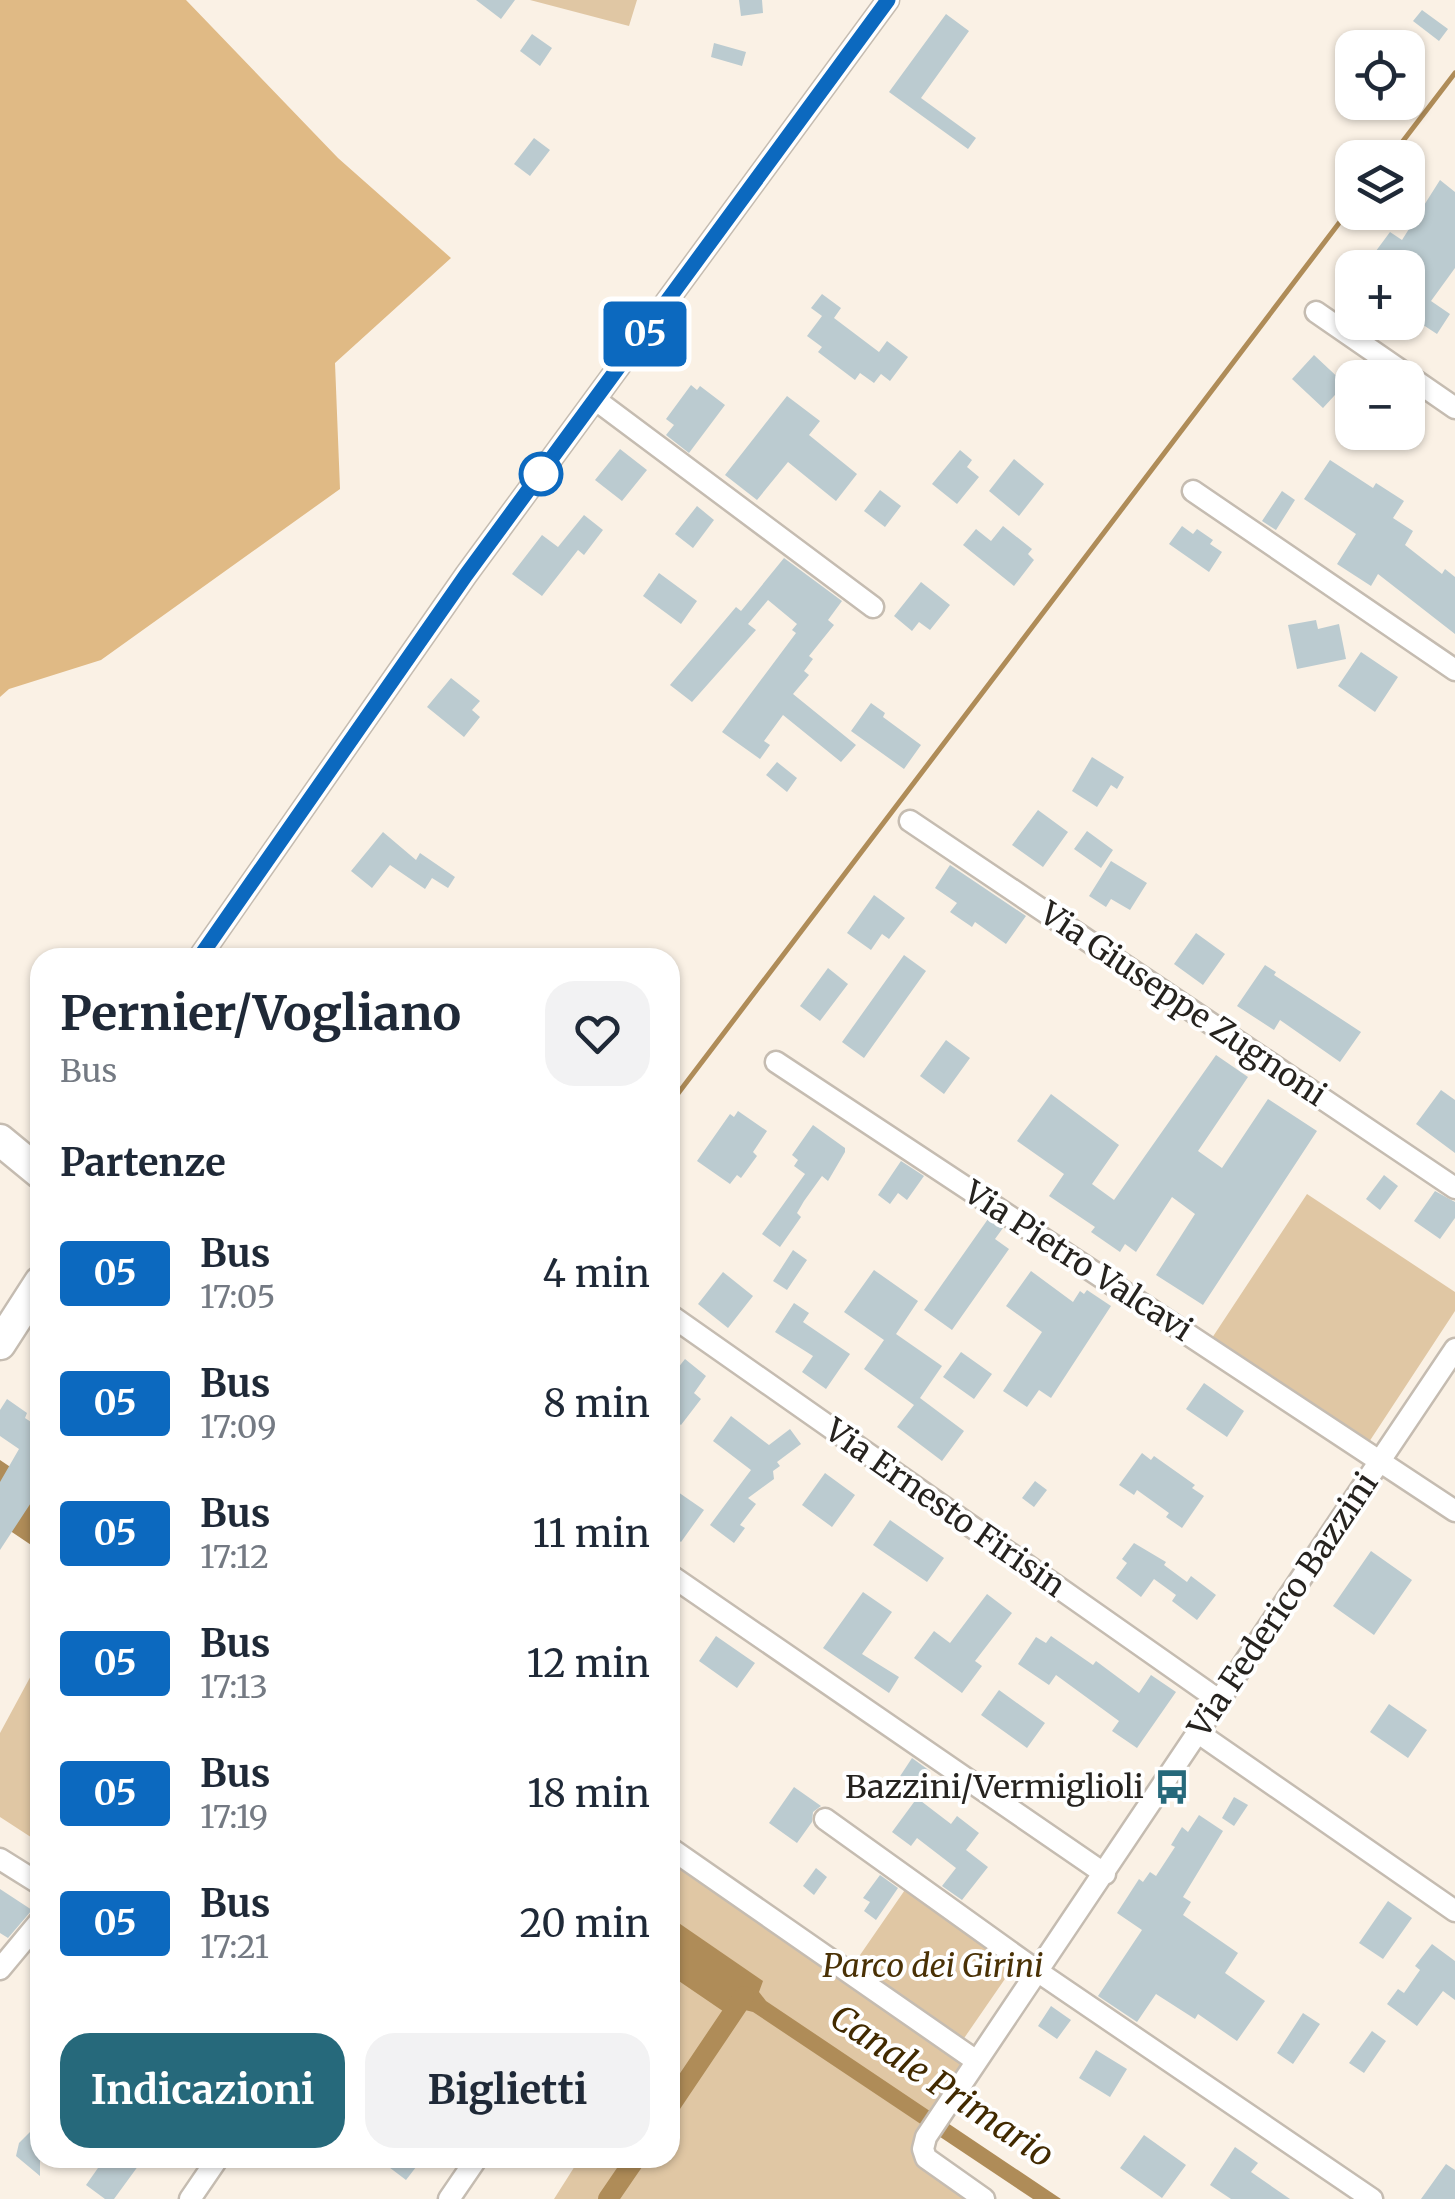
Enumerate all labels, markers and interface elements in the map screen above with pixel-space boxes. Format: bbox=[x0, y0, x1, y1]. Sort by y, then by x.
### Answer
map controls bbox=[1335, 30, 1425, 450]
button: locate bbox=[1335, 30, 1425, 120]
button: layers bbox=[1335, 140, 1425, 230]
button: + bbox=[1335, 250, 1425, 340]
line badge: 05 bbox=[600, 302, 690, 366]
text: 05 bbox=[623, 312, 667, 356]
button: − bbox=[1335, 360, 1425, 450]
unlabelled marker bbox=[520, 453, 562, 495]
street label: Via Giuseppe Zugnoni bbox=[1031, 893, 1334, 1115]
button: heart bbox=[545, 981, 650, 1086]
text: Pernier/Vogliano bbox=[60, 983, 461, 1043]
text: Bus bbox=[60, 1051, 117, 1091]
text: Partenze bbox=[60, 1139, 226, 1186]
street label: Via Pietro Valcavi bbox=[955, 1172, 1200, 1350]
text: Bus bbox=[200, 1230, 270, 1277]
text: 4 min bbox=[542, 1250, 650, 1297]
text: 05 bbox=[93, 1251, 137, 1295]
text: 17:05 bbox=[200, 1277, 275, 1317]
text: Bus bbox=[200, 1360, 270, 1407]
text: 8 min bbox=[543, 1380, 650, 1427]
text: 05 bbox=[93, 1381, 137, 1425]
text: 17:09 bbox=[200, 1407, 277, 1447]
street label: Via Ernesto Firisin bbox=[816, 1410, 1073, 1606]
street label: Via Federico Bazzini bbox=[1179, 1465, 1387, 1746]
text: Bus bbox=[200, 1490, 270, 1537]
text: 11 min bbox=[533, 1510, 650, 1557]
text: 05 bbox=[93, 1511, 137, 1555]
text: 17:12 bbox=[200, 1537, 269, 1577]
text: Bus bbox=[200, 1620, 270, 1667]
text: 12 min bbox=[527, 1640, 650, 1687]
text: 05 bbox=[93, 1641, 137, 1685]
text: 17:13 bbox=[200, 1667, 268, 1707]
text: Bus bbox=[200, 1750, 270, 1797]
place label: Bazzini/Vermiglioli bbox=[845, 1767, 1144, 1807]
bus stop icon: Bazzini/Vermiglioli bbox=[1153, 1768, 1191, 1806]
text: 18 min bbox=[527, 1770, 650, 1817]
text: 05 bbox=[93, 1771, 137, 1815]
text: 17:19 bbox=[200, 1797, 268, 1837]
text: Bus bbox=[200, 1880, 270, 1927]
text: 20 min bbox=[520, 1900, 650, 1947]
text: 05 bbox=[93, 1901, 137, 1945]
text: 17:21 bbox=[200, 1927, 269, 1967]
park label: Parco dei Girini bbox=[823, 1946, 1043, 1986]
water label: Canale Primario bbox=[822, 1995, 1062, 2177]
button: Indicazioni bbox=[60, 2033, 345, 2148]
button: Biglietti bbox=[365, 2033, 650, 2148]

